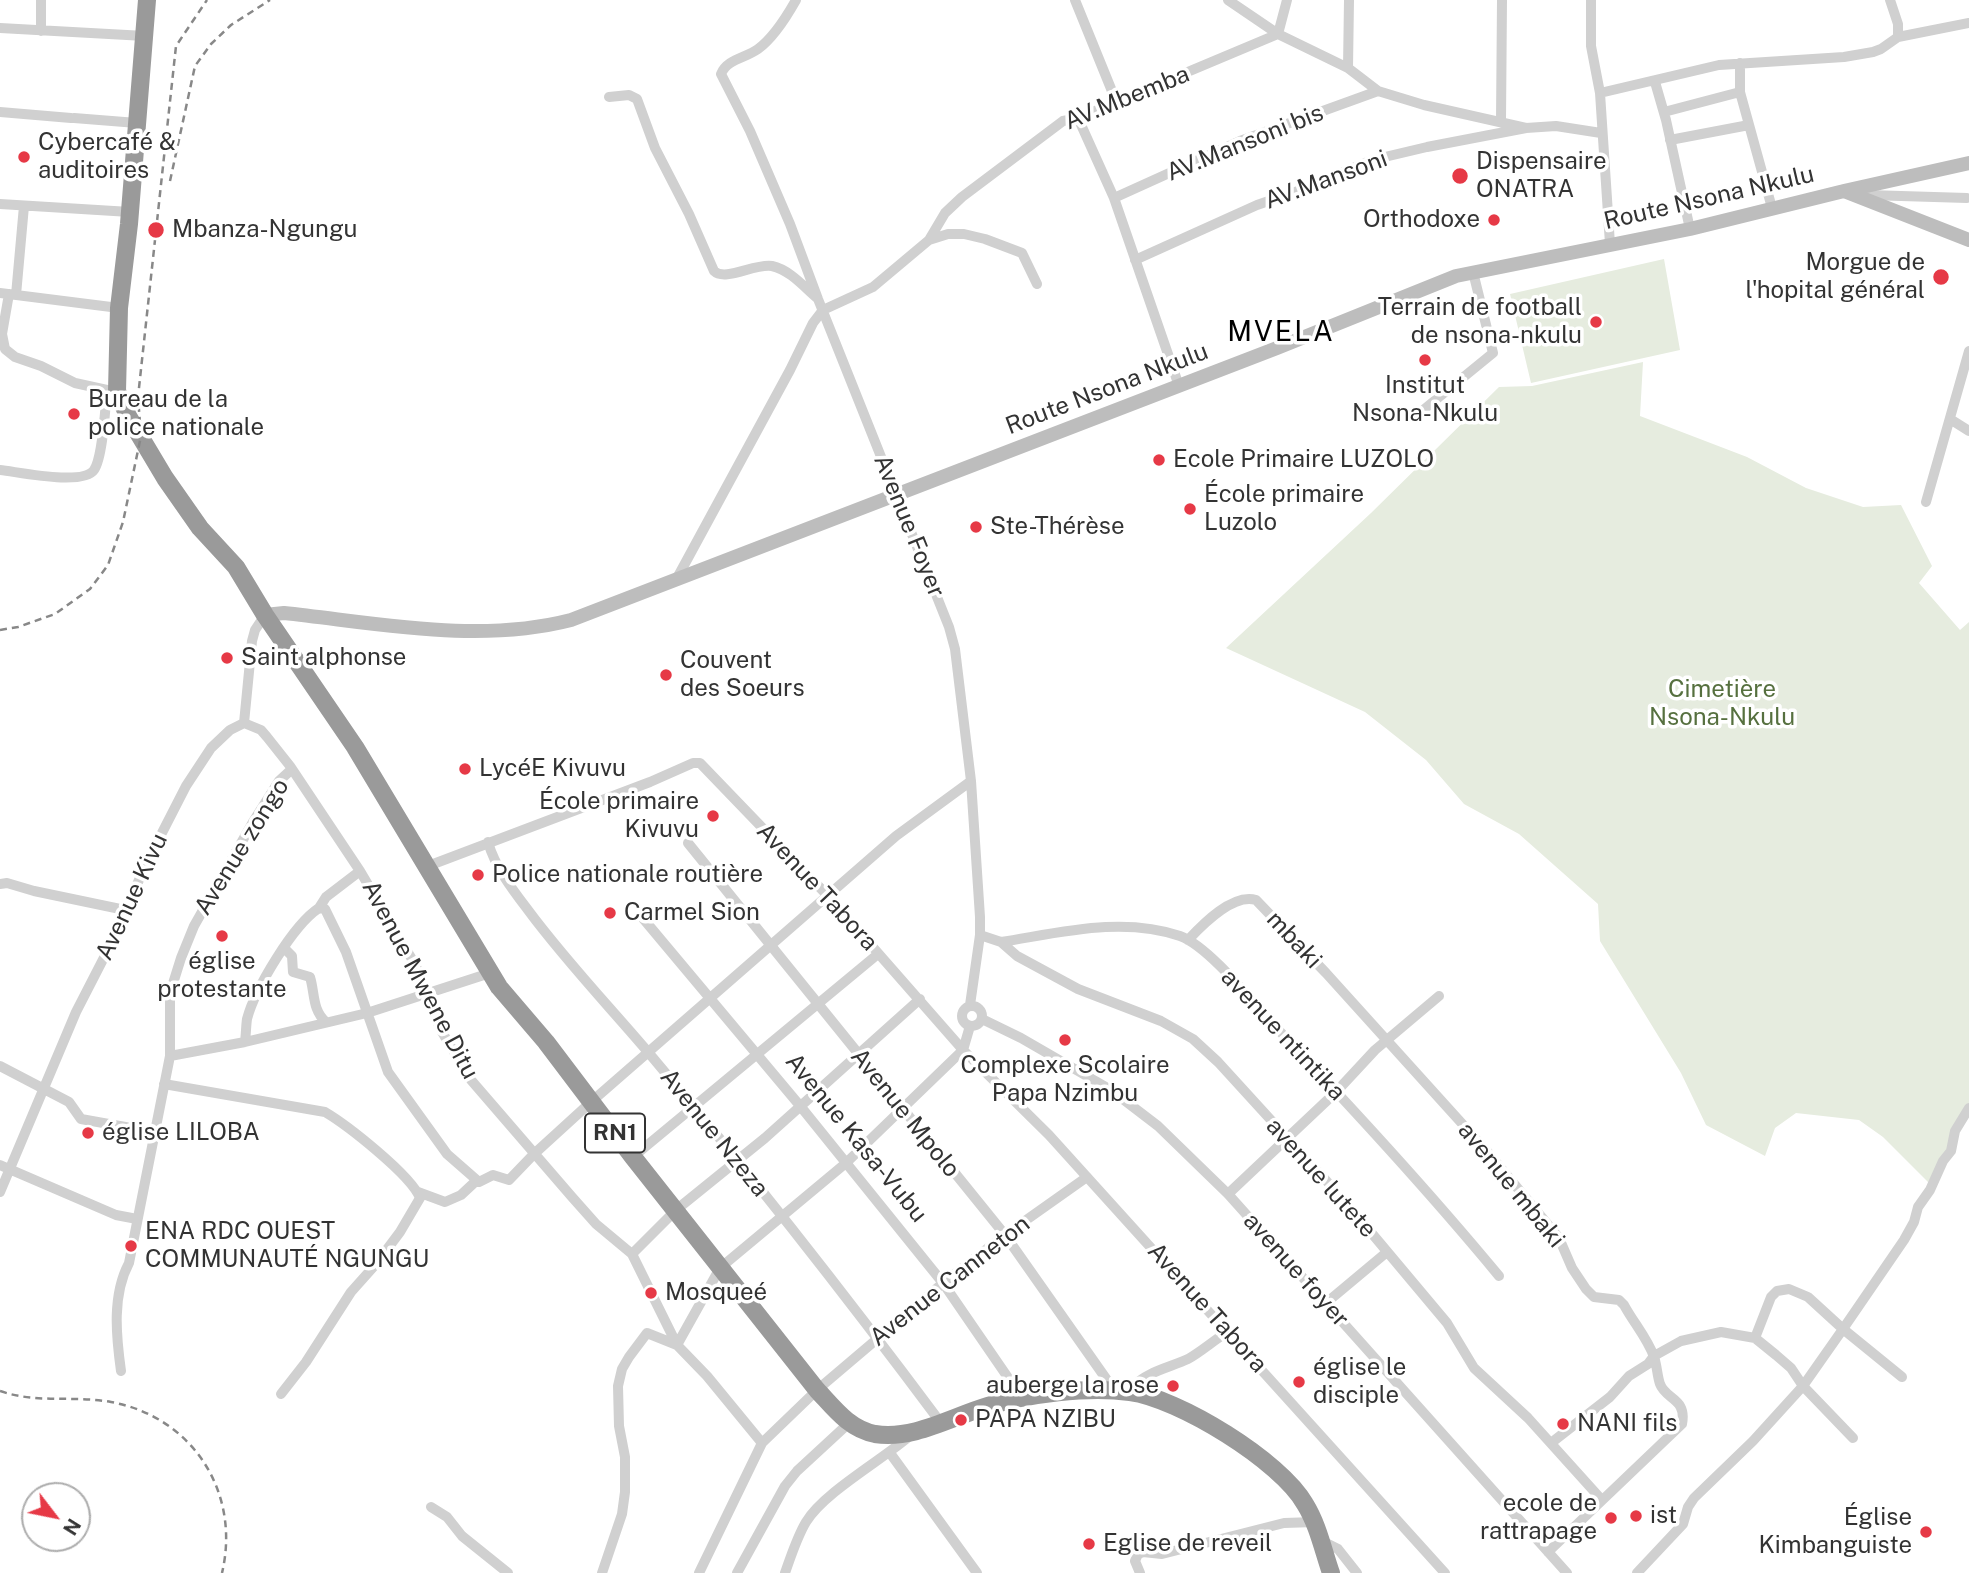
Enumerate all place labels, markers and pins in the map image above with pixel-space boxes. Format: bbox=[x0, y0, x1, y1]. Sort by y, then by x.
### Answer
place label: Cybercafé & auditoires bbox=[38, 129, 176, 185]
place label: Dispensaire ONATRA bbox=[1476, 148, 1607, 204]
marker: Cybercafé & auditoires bbox=[16, 149, 32, 165]
marker: Dispensaire ONATRA bbox=[1450, 166, 1470, 186]
place label: Orthodoxe bbox=[1363, 206, 1480, 234]
marker: Orthodoxe bbox=[1486, 212, 1502, 228]
place label: Mbanza-Ngungu bbox=[172, 216, 357, 244]
marker: Mbanza-Ngungu bbox=[146, 220, 166, 240]
place label: Morgue de l'hopital général bbox=[1746, 249, 1925, 305]
marker: Morgue de l'hopital général bbox=[1931, 267, 1951, 287]
place label: Terrain de football de nsona-nkulu bbox=[1378, 294, 1582, 350]
marker: Terrain de football de nsona-nkulu bbox=[1588, 314, 1604, 330]
marker: Institut Nsona-Nkulu bbox=[1417, 352, 1433, 368]
place label: Institut Nsona-Nkulu bbox=[1352, 372, 1498, 428]
place label: Bureau de la police nationale bbox=[88, 386, 264, 442]
marker: Bureau de la police nationale bbox=[66, 406, 82, 422]
place label: Ecole Primaire LUZOLO bbox=[1173, 446, 1434, 474]
marker: Ecole Primaire LUZOLO bbox=[1151, 452, 1167, 468]
place label: École primaire Luzolo bbox=[1204, 481, 1364, 537]
marker: École primaire Luzolo bbox=[1182, 501, 1198, 517]
place label: Ste-Thérèse bbox=[990, 513, 1125, 541]
marker: Ste-Thérèse bbox=[968, 519, 984, 535]
place label: Saint alphonse bbox=[241, 644, 406, 672]
place label: Couvent des Soeurs bbox=[680, 647, 805, 703]
marker: Saint alphonse bbox=[219, 650, 235, 666]
marker: Couvent des Soeurs bbox=[658, 667, 674, 683]
place label: LycéE Kivuvu bbox=[479, 755, 626, 783]
marker: LycéE Kivuvu bbox=[457, 761, 473, 777]
place label: École primaire Kivuvu bbox=[539, 788, 699, 844]
marker: École primaire Kivuvu bbox=[705, 808, 721, 824]
place label: Police nationale routière bbox=[492, 861, 763, 889]
marker: Police nationale routière bbox=[470, 867, 486, 883]
place label: Carmel Sion bbox=[624, 899, 760, 927]
marker: Carmel Sion bbox=[602, 905, 618, 921]
marker: église protestante bbox=[214, 928, 230, 944]
place label: église protestante bbox=[157, 948, 287, 1004]
marker: Complexe Scolaire Papa Nzimbu bbox=[1057, 1032, 1073, 1048]
place label: Complexe Scolaire Papa Nzimbu bbox=[961, 1052, 1169, 1108]
place label: église LILOBA bbox=[102, 1119, 260, 1147]
marker: église LILOBA bbox=[80, 1125, 96, 1141]
place label: ENA RDC OUEST COMMUNAUTÉ NGUNGU bbox=[145, 1218, 429, 1274]
marker: ENA RDC OUEST COMMUNAUTÉ NGUNGU bbox=[123, 1238, 139, 1254]
place label: Mosqueé bbox=[665, 1279, 767, 1307]
marker: Mosqueé bbox=[643, 1285, 659, 1301]
place label: église le disciple bbox=[1313, 1354, 1406, 1410]
place label: auberge la rose bbox=[986, 1372, 1159, 1400]
marker: église le disciple bbox=[1291, 1374, 1307, 1390]
marker: auberge la rose bbox=[1165, 1378, 1181, 1394]
place label: PAPA NZIBU bbox=[975, 1406, 1116, 1434]
place label: NANI fils bbox=[1577, 1410, 1678, 1438]
marker: PAPA NZIBU bbox=[953, 1412, 969, 1428]
marker: NANI fils bbox=[1555, 1416, 1571, 1432]
place label: ecole de rattrapage bbox=[1480, 1490, 1597, 1546]
place label: ist bbox=[1650, 1502, 1677, 1530]
place label: Église Kimbanguiste bbox=[1758, 1504, 1912, 1560]
marker: ist bbox=[1628, 1508, 1644, 1524]
marker: ecole de rattrapage bbox=[1603, 1510, 1619, 1526]
marker: Église Kimbanguiste bbox=[1918, 1524, 1934, 1540]
place label: Eglise de reveil bbox=[1103, 1530, 1272, 1558]
marker: Eglise de reveil bbox=[1081, 1536, 1097, 1552]

